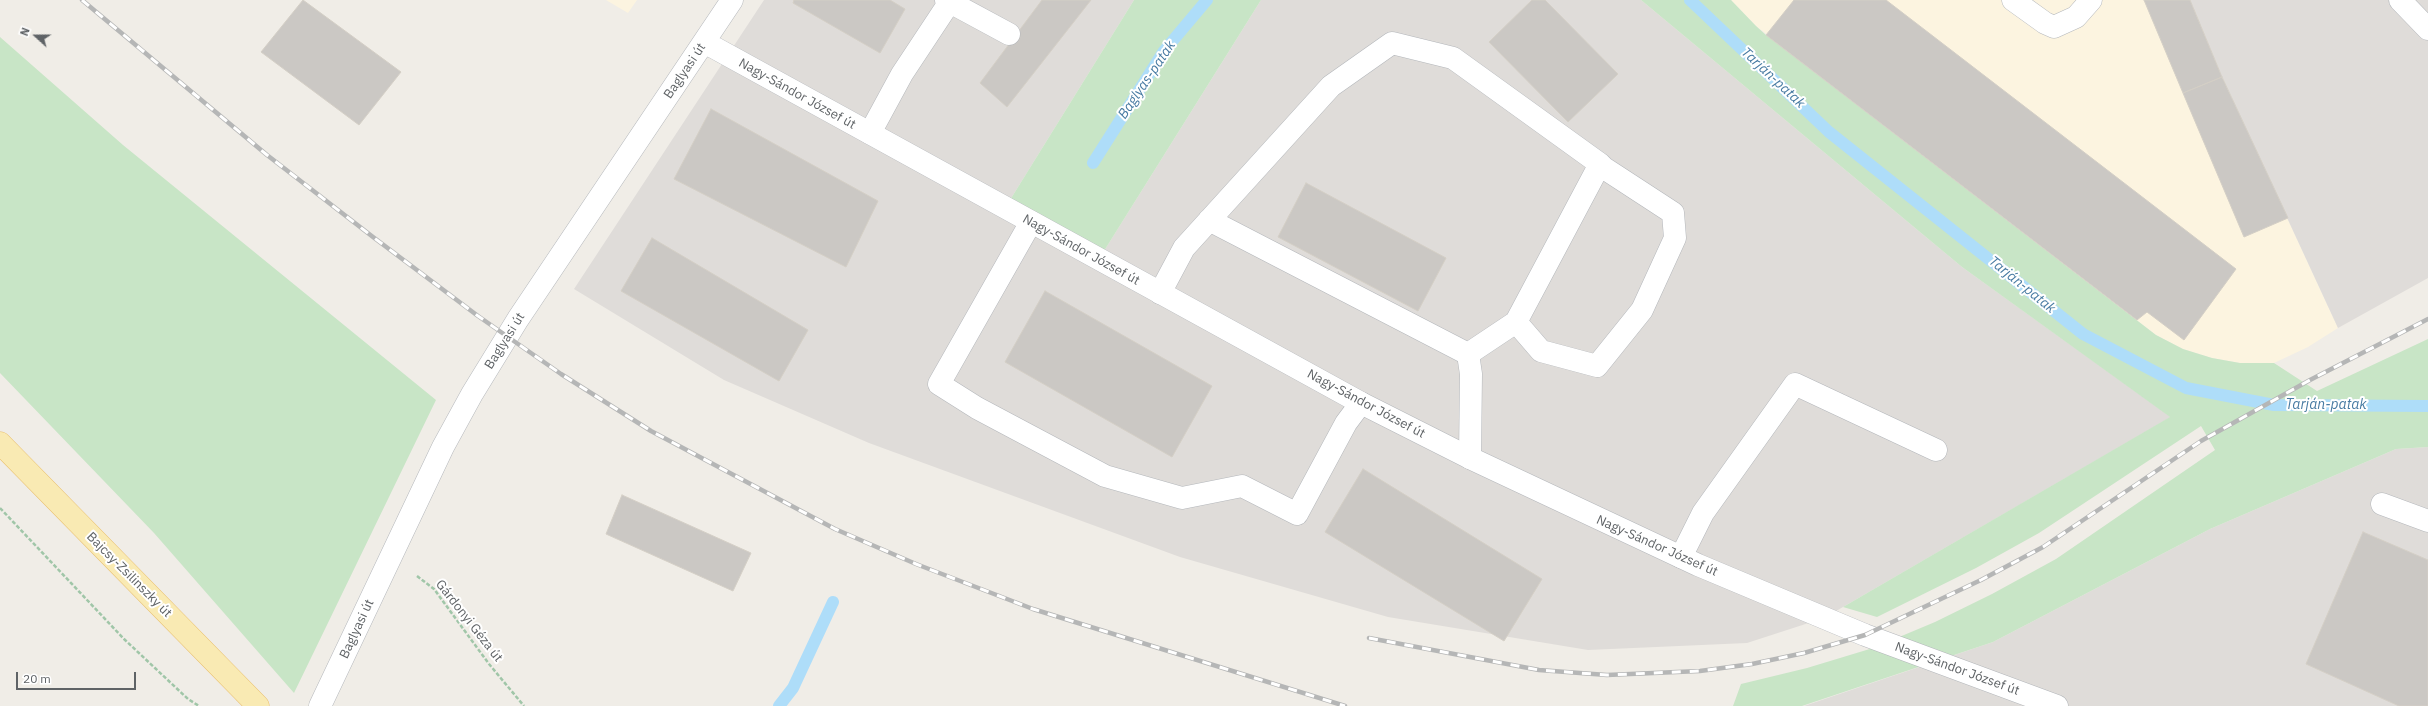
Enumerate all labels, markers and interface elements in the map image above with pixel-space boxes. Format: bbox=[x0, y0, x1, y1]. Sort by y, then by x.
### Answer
north arrow bbox=[16, 16, 56, 56]
text: N bbox=[17, 25, 33, 38]
water label: Baglyas-patak bbox=[1115, 38, 1179, 122]
street label: Baglyasi út bbox=[661, 40, 709, 102]
water label: Tarján-patak bbox=[1738, 44, 1808, 112]
street label: Nagy-Sándor József út bbox=[736, 55, 858, 133]
street label: Nagy-Sándor József út bbox=[1020, 211, 1142, 289]
water label: Tarján-patak bbox=[1985, 253, 2059, 317]
street label: Baglyasi út bbox=[482, 310, 528, 372]
street label: Nagy-Sándor József út bbox=[1304, 366, 1428, 442]
water label: Tarján-patak bbox=[2285, 397, 2367, 413]
street label: Nagy-Sándor József út bbox=[1594, 512, 1720, 580]
street label: Bajcsy-Zsilinszky út bbox=[83, 529, 175, 621]
street label: Gárdonyi Géza út bbox=[432, 577, 506, 665]
street label: Baglyasi út bbox=[337, 597, 377, 661]
street label: Nagy-Sándor József út bbox=[1893, 639, 2021, 699]
scale bar bbox=[18, 664, 138, 690]
text: 20 m bbox=[23, 671, 51, 686]

